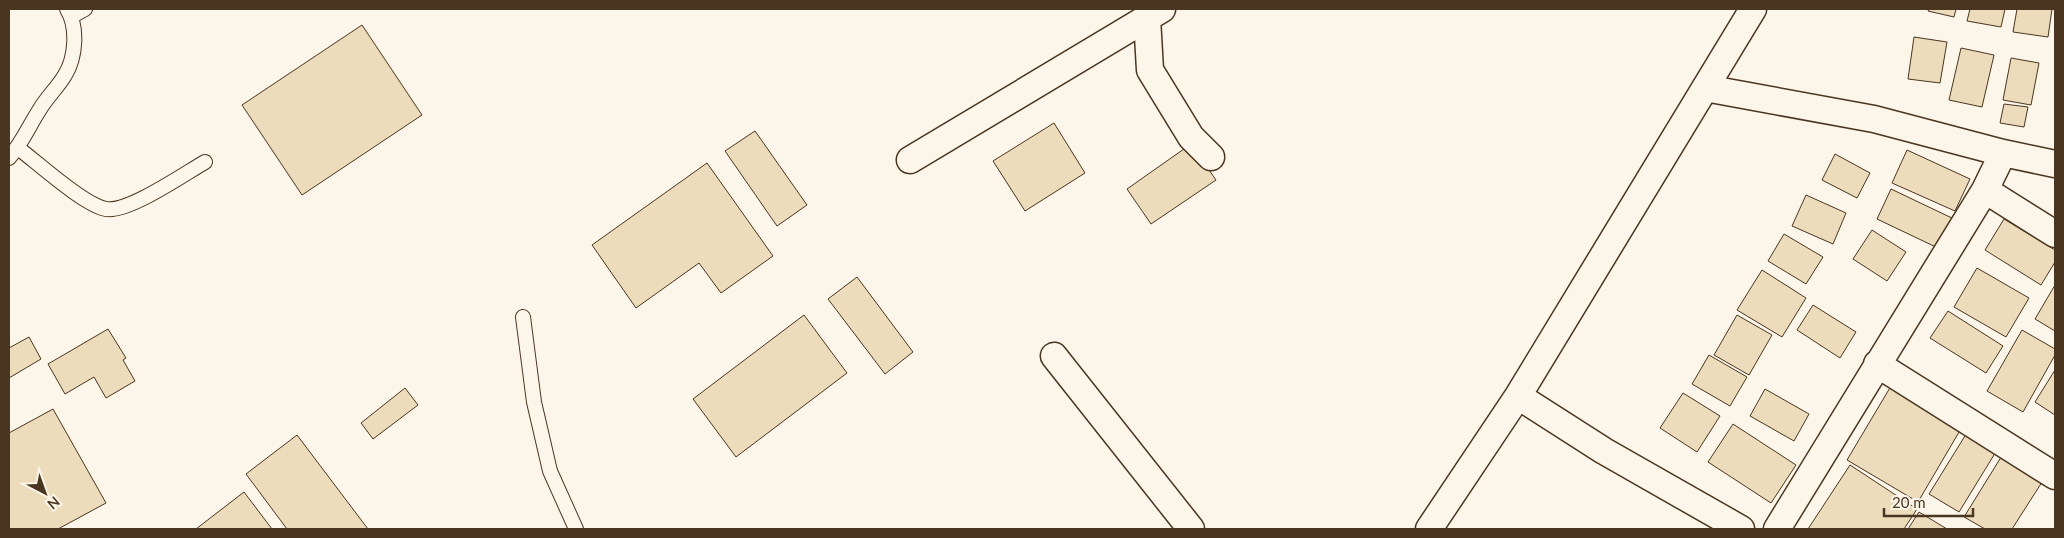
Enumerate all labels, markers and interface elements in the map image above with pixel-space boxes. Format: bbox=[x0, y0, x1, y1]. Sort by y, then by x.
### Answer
north arrow bbox=[20, 468, 70, 518]
scale bar bbox=[1884, 486, 1973, 518]
text: N bbox=[44, 493, 64, 513]
text: 20 m bbox=[1892, 493, 1926, 511]

